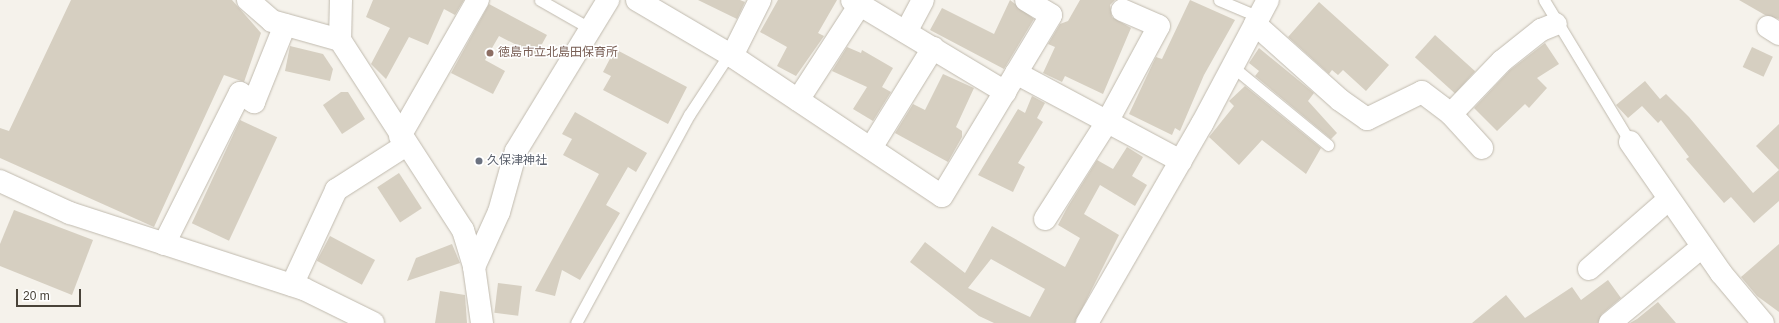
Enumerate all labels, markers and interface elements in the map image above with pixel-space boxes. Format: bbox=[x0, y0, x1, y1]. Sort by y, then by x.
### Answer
place label: 徳島市立北島田保育所 bbox=[498, 46, 618, 60]
marker: 徳島市立北島田保育所 bbox=[485, 48, 495, 58]
place label: 久保津神社 bbox=[487, 154, 547, 168]
marker: 久保津神社 bbox=[474, 156, 484, 166]
scale bar bbox=[18, 281, 83, 307]
text: 20 m bbox=[23, 289, 50, 303]

